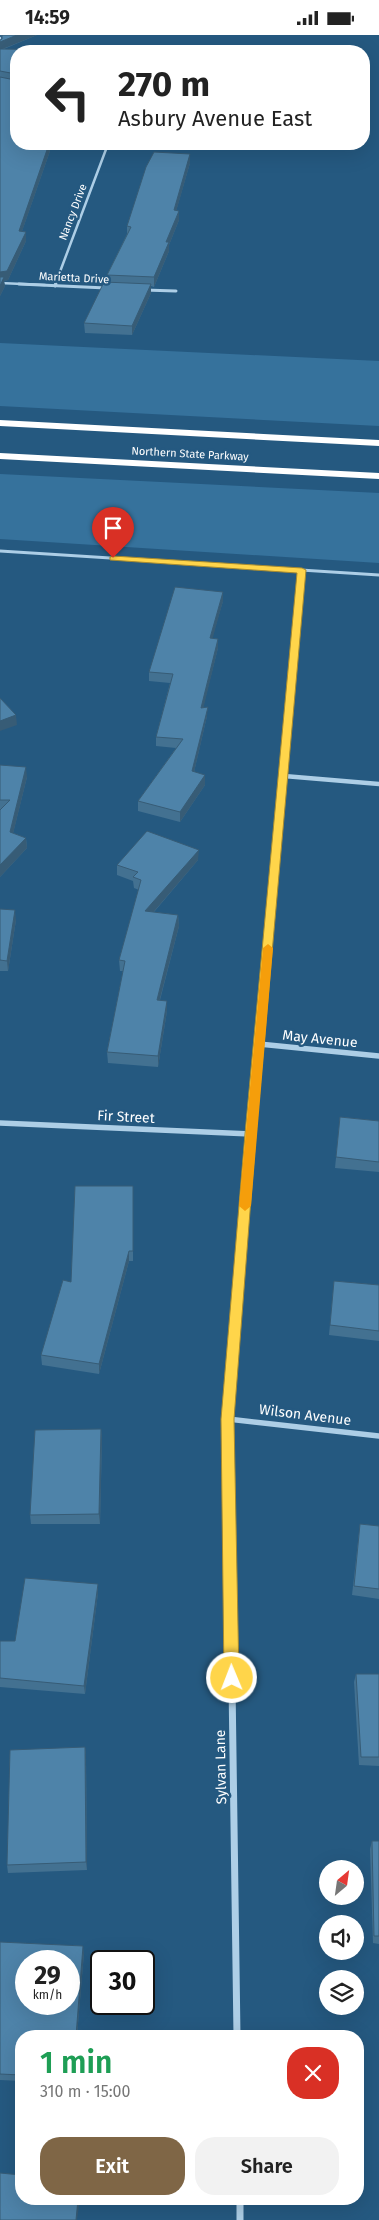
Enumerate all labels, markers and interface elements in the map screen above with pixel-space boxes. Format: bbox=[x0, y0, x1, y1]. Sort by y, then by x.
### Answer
text: 14:59 bbox=[25, 6, 70, 29]
text: 270 m bbox=[118, 63, 210, 105]
icon: left bbox=[35, 65, 100, 130]
text: Asbury Avenue East bbox=[118, 105, 312, 132]
street label: Nancy Drive bbox=[56, 182, 90, 242]
street label: Marietta Drive bbox=[38, 270, 110, 286]
street label: Northern State Parkway bbox=[131, 444, 250, 464]
pin bbox=[92, 507, 134, 558]
icon: arrive bbox=[99, 514, 127, 542]
street label: May Avenue bbox=[282, 1027, 358, 1051]
street label: Fir Street bbox=[97, 1107, 156, 1127]
street label: Wilson Avenue bbox=[258, 1401, 352, 1429]
position arrow bbox=[205, 1651, 257, 1703]
street label: Sylvan Lane bbox=[212, 1729, 230, 1805]
north arrow bbox=[319, 1860, 364, 1905]
map controls bbox=[319, 1860, 364, 2015]
button: sound bbox=[319, 1915, 364, 1960]
speed limit sign: 30 bbox=[90, 1950, 155, 2015]
text: 29 bbox=[34, 1961, 61, 1991]
button: layers bbox=[319, 1970, 364, 2015]
text: km/h bbox=[33, 1988, 62, 2002]
text: 1 min bbox=[40, 2045, 112, 2081]
button: close bbox=[287, 2047, 339, 2099]
text: 310 m · 15:00 bbox=[40, 2082, 130, 2101]
button: Exit bbox=[40, 2137, 185, 2195]
button: Share bbox=[195, 2137, 339, 2195]

